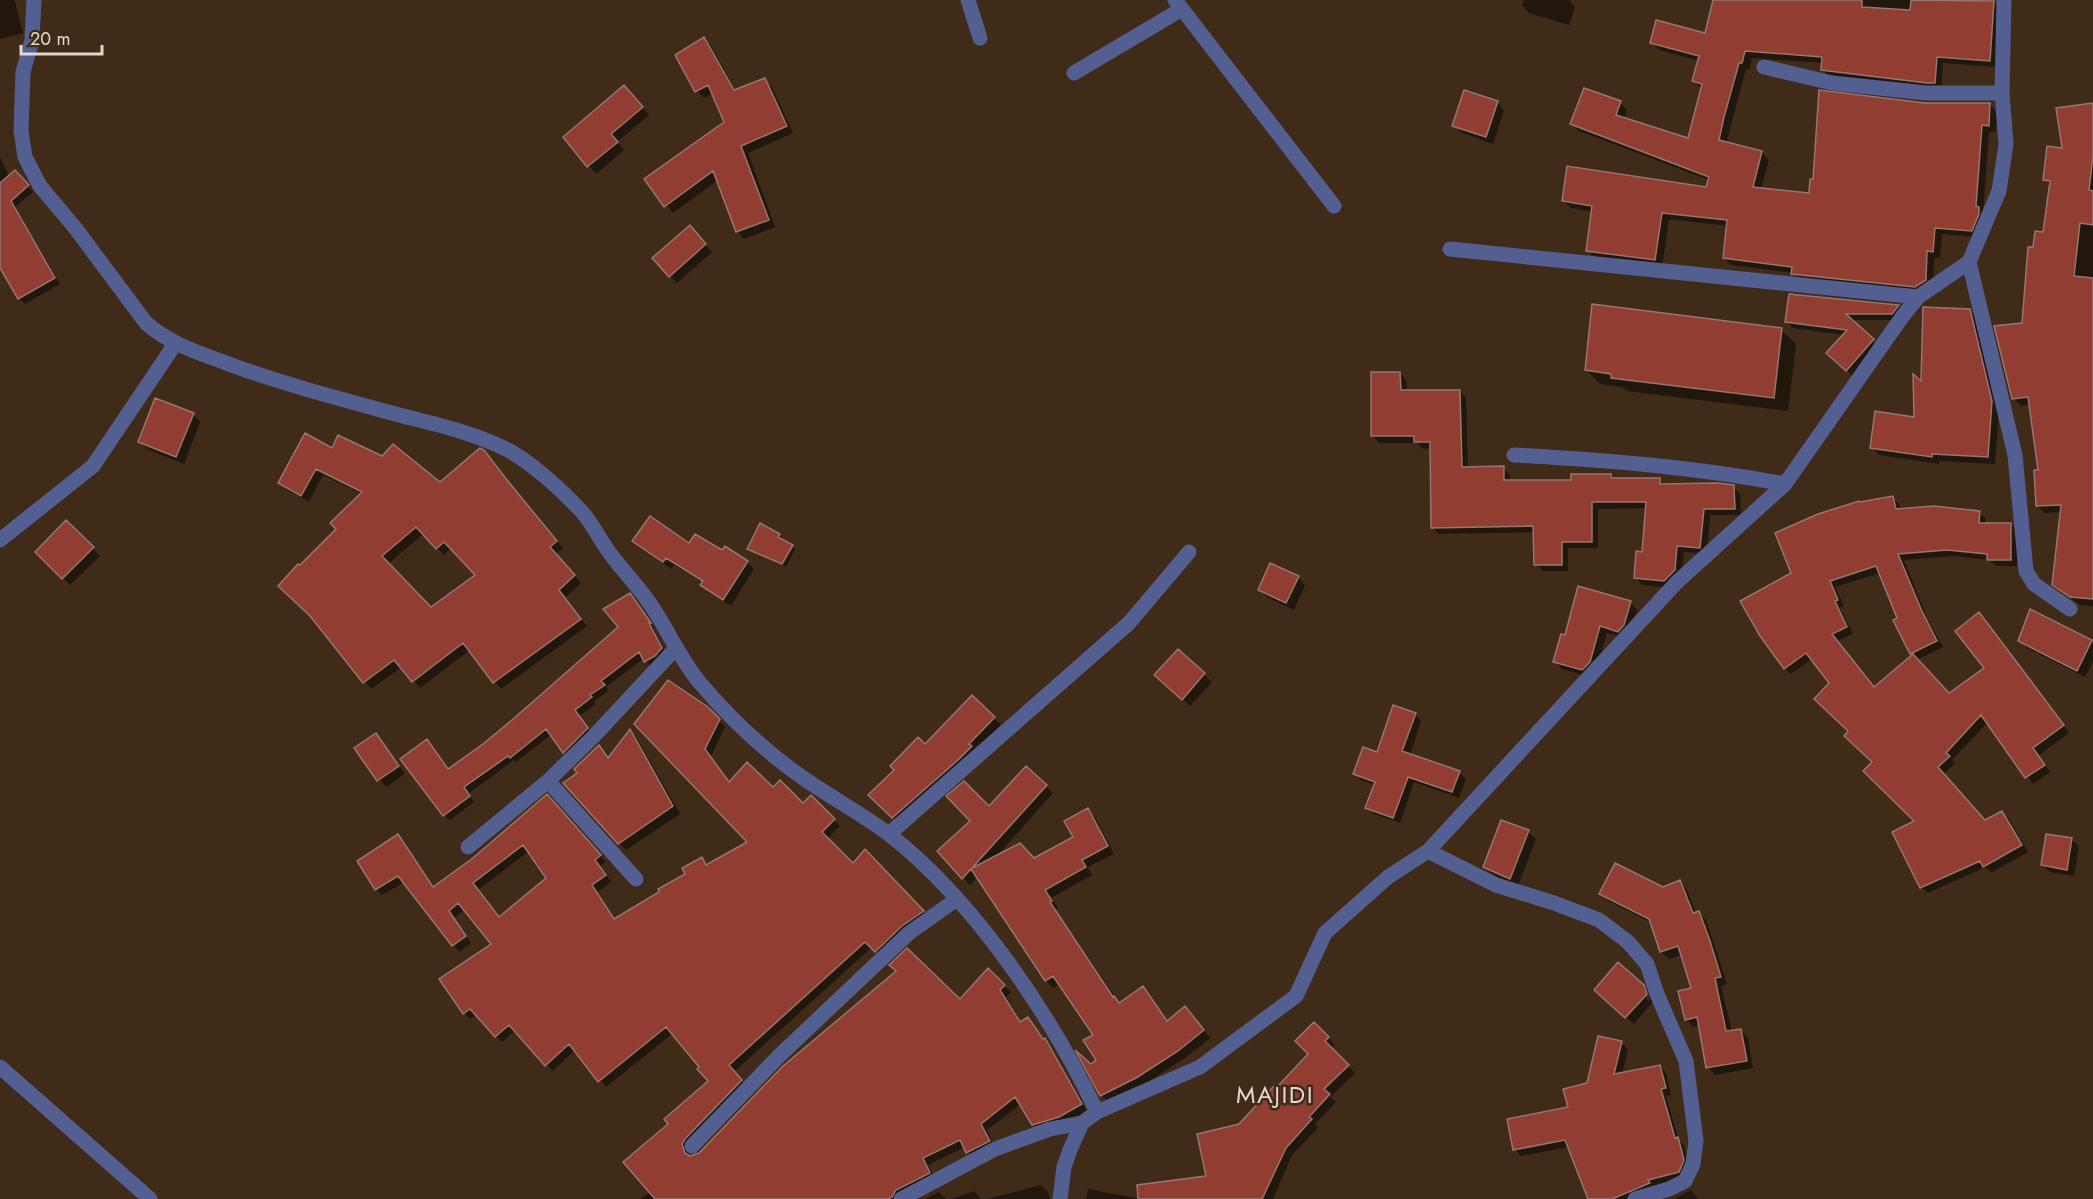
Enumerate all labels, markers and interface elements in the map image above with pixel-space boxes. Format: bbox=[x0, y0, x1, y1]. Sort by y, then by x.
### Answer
scale bar bbox=[21, 18, 102, 56]
text: 20 m bbox=[30, 26, 70, 52]
district label: MAJIDI bbox=[1236, 1077, 1314, 1112]

